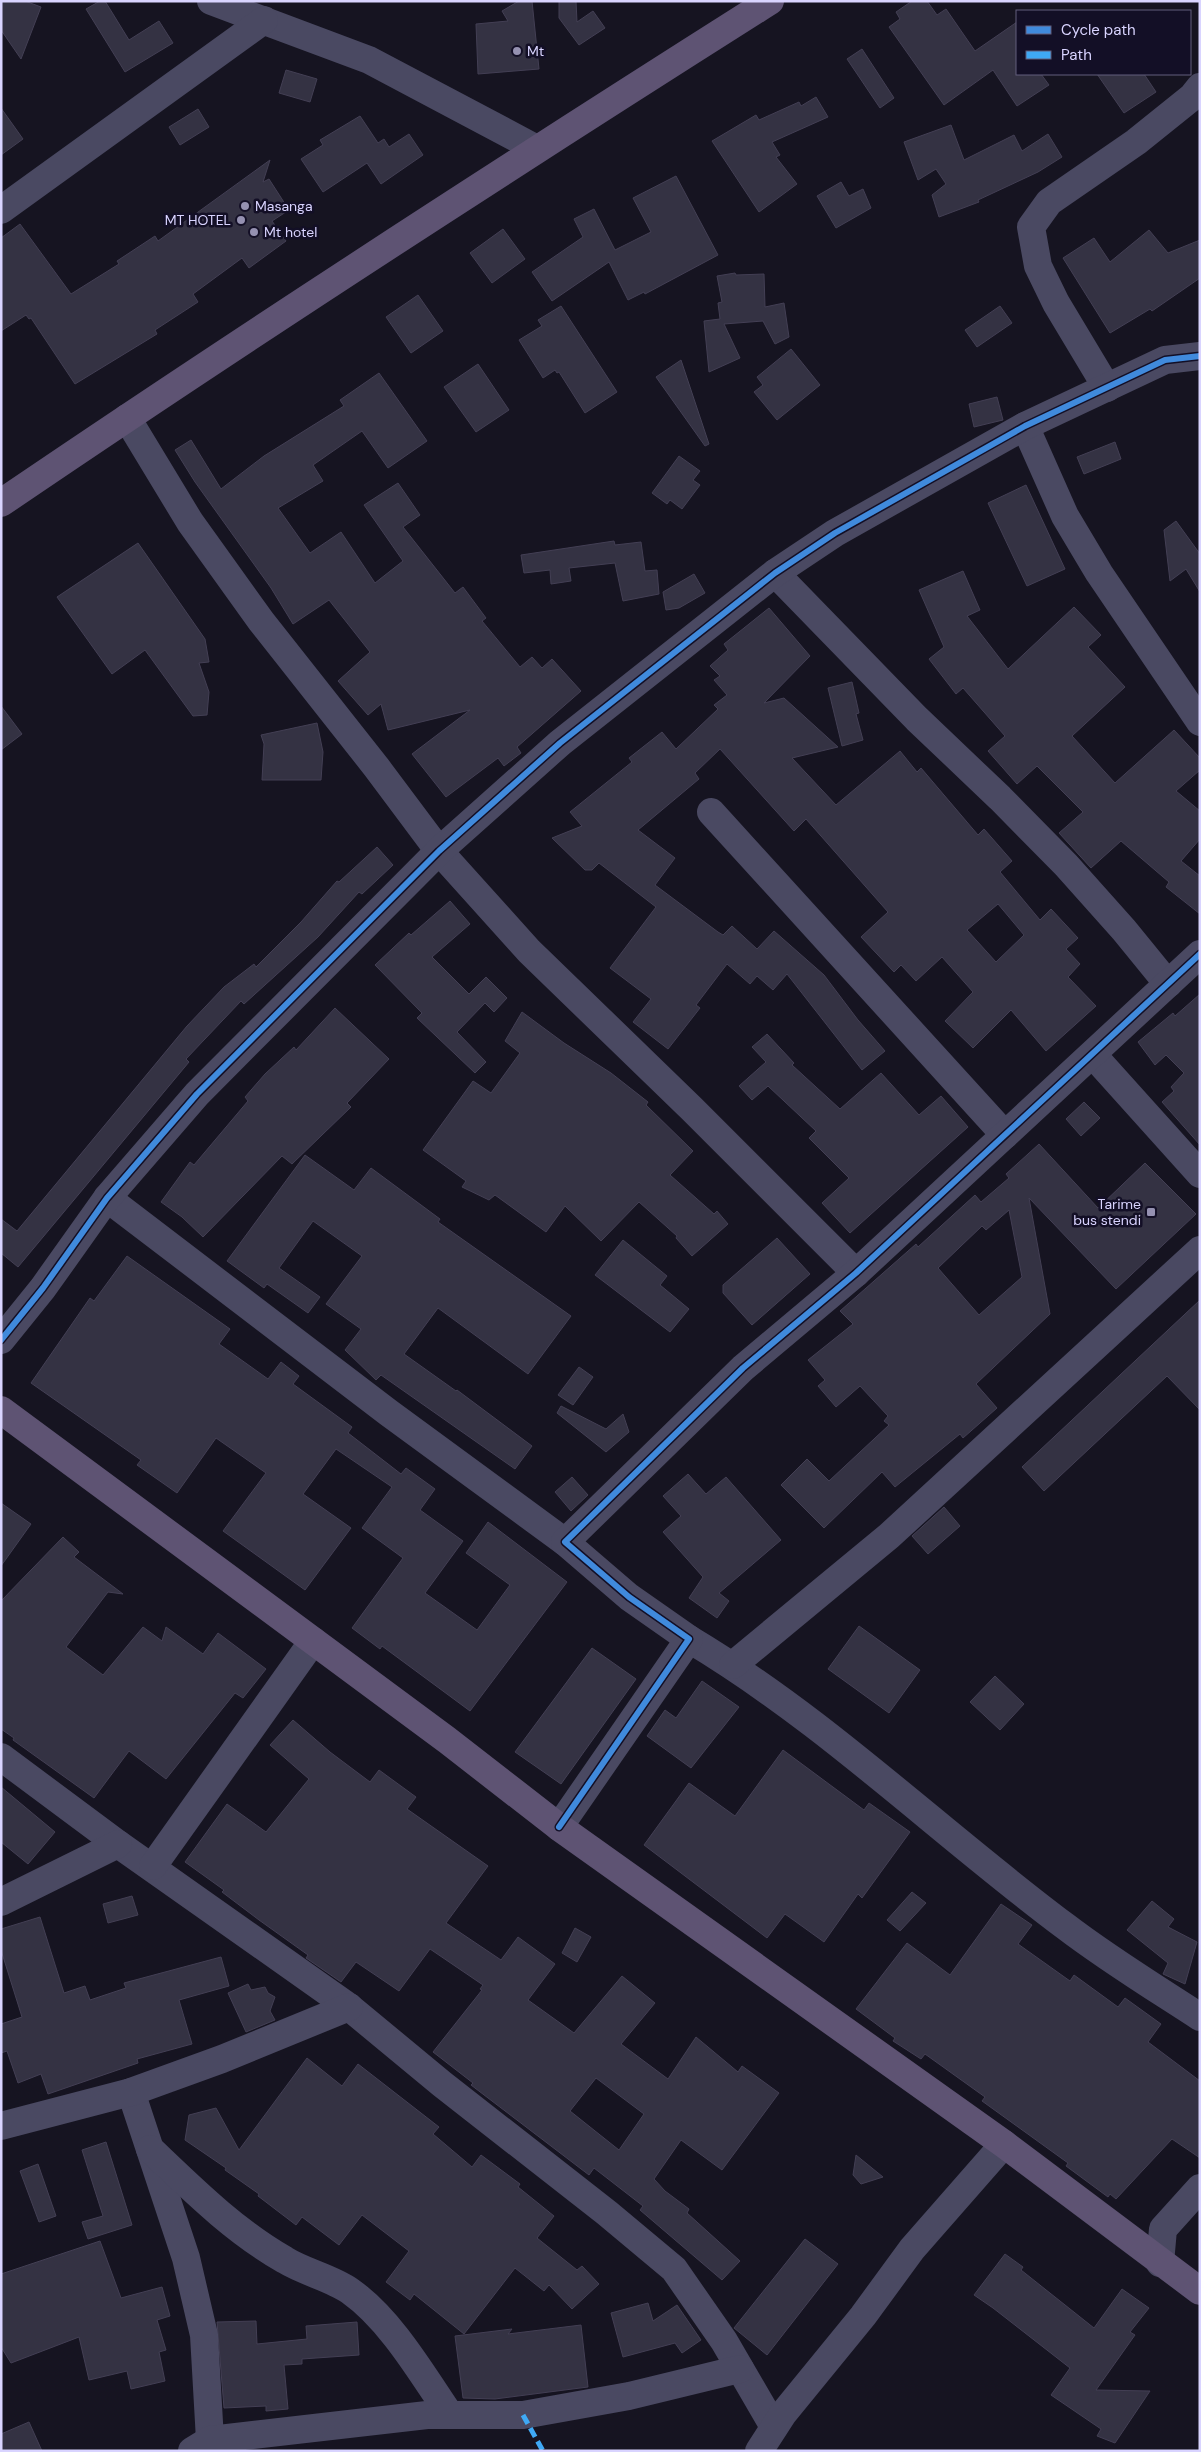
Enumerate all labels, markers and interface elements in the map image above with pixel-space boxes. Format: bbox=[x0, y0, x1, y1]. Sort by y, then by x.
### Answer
legend bbox=[1016, 10, 1191, 75]
text: Cycle path bbox=[1061, 20, 1136, 40]
place label: Mt bbox=[527, 42, 544, 60]
marker: Mt bbox=[511, 45, 523, 57]
text: Path bbox=[1061, 45, 1092, 65]
place label: Masanga bbox=[255, 197, 313, 215]
marker: Masanga bbox=[239, 200, 251, 212]
place label: MT HOTEL bbox=[165, 211, 231, 229]
marker: MT HOTEL bbox=[235, 214, 247, 226]
place label: Mt hotel bbox=[264, 223, 317, 241]
marker: Mt hotel bbox=[248, 226, 260, 238]
place label: Tarime bus stendi bbox=[1073, 1195, 1141, 1229]
marker: Tarime bus stendi bbox=[1145, 1206, 1157, 1218]

